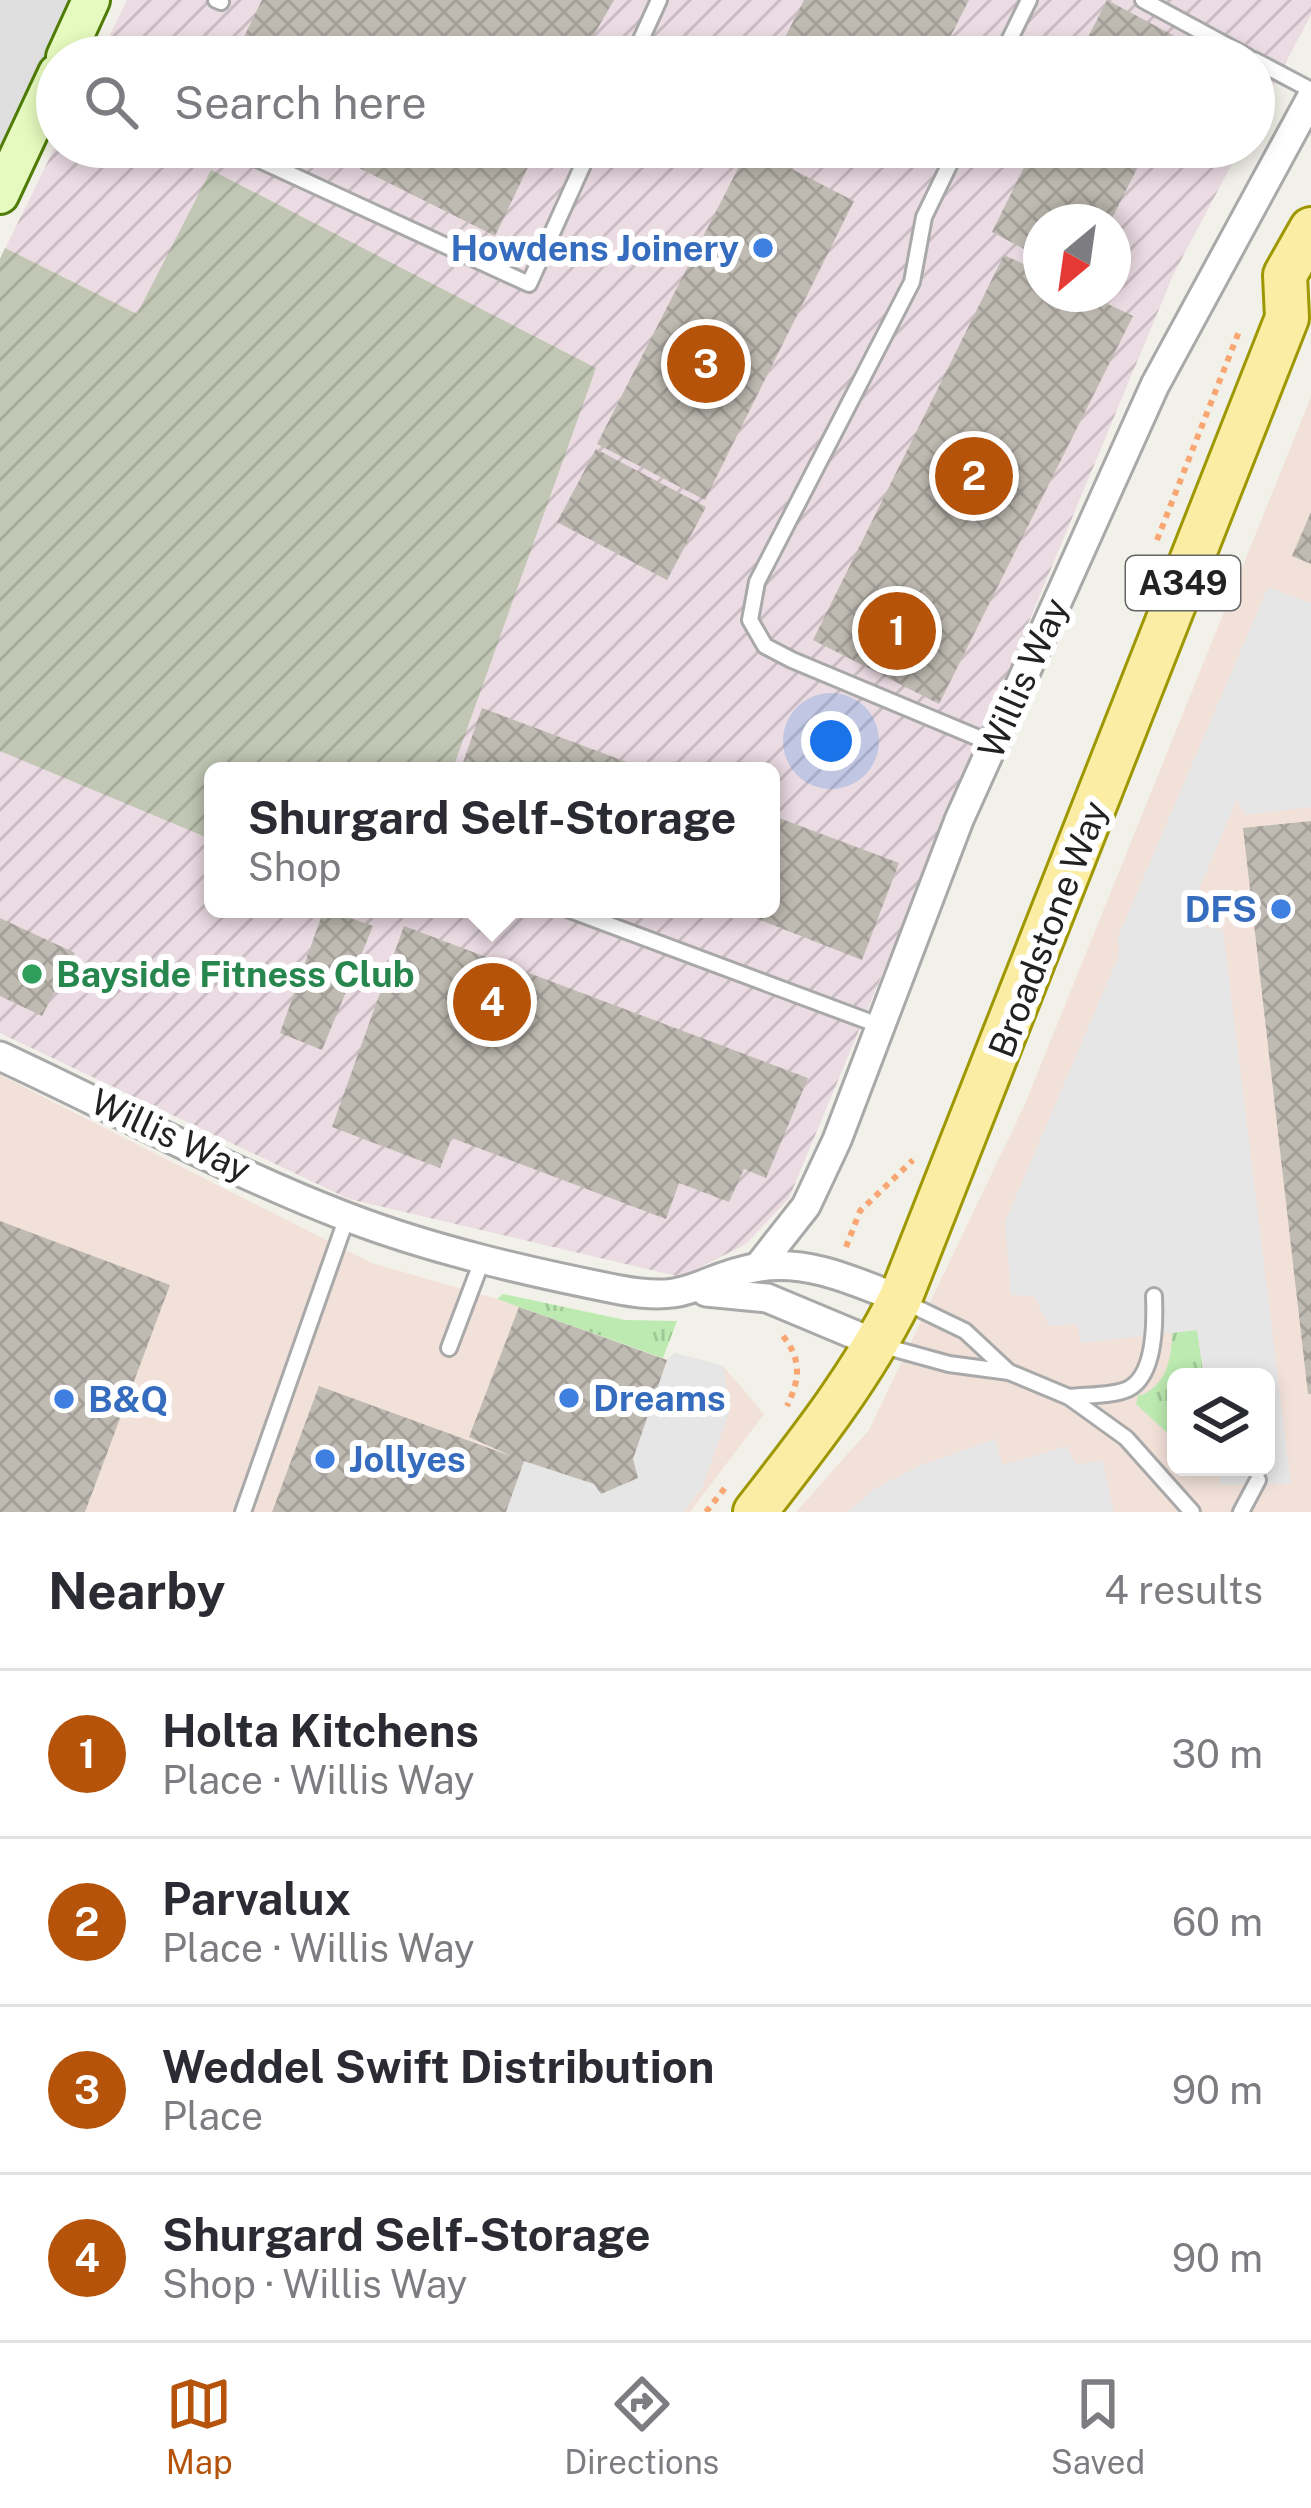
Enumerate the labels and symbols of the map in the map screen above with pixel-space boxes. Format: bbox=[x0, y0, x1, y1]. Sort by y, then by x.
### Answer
north arrow bbox=[1023, 204, 1131, 312]
place label: Howdens Joinery bbox=[451, 227, 739, 269]
marker: Howdens Joinery bbox=[750, 235, 776, 261]
pin: 3 bbox=[667, 319, 745, 409]
pin: 2 bbox=[935, 431, 1013, 521]
road number: A349 bbox=[1126, 556, 1240, 610]
pin: 1 bbox=[858, 586, 936, 676]
street label: Willis Way bbox=[969, 591, 1077, 765]
your location bbox=[801, 711, 861, 771]
street label: Broadstone Way bbox=[980, 795, 1116, 1063]
place label: DFS bbox=[1184, 888, 1257, 930]
marker: DFS bbox=[1268, 896, 1294, 922]
place label: Bayside Fitness Club bbox=[56, 953, 415, 995]
pin: 4 bbox=[453, 957, 531, 1047]
marker: Bayside Fitness Club bbox=[19, 961, 45, 987]
street label: Willis Way bbox=[85, 1080, 257, 1190]
place label: Dreams bbox=[593, 1377, 726, 1419]
place label: B&Q bbox=[88, 1378, 168, 1420]
marker: Dreams bbox=[556, 1385, 582, 1411]
marker: B&Q bbox=[51, 1386, 77, 1412]
place label: Jollyes bbox=[349, 1438, 466, 1480]
marker: Jollyes bbox=[312, 1446, 338, 1472]

